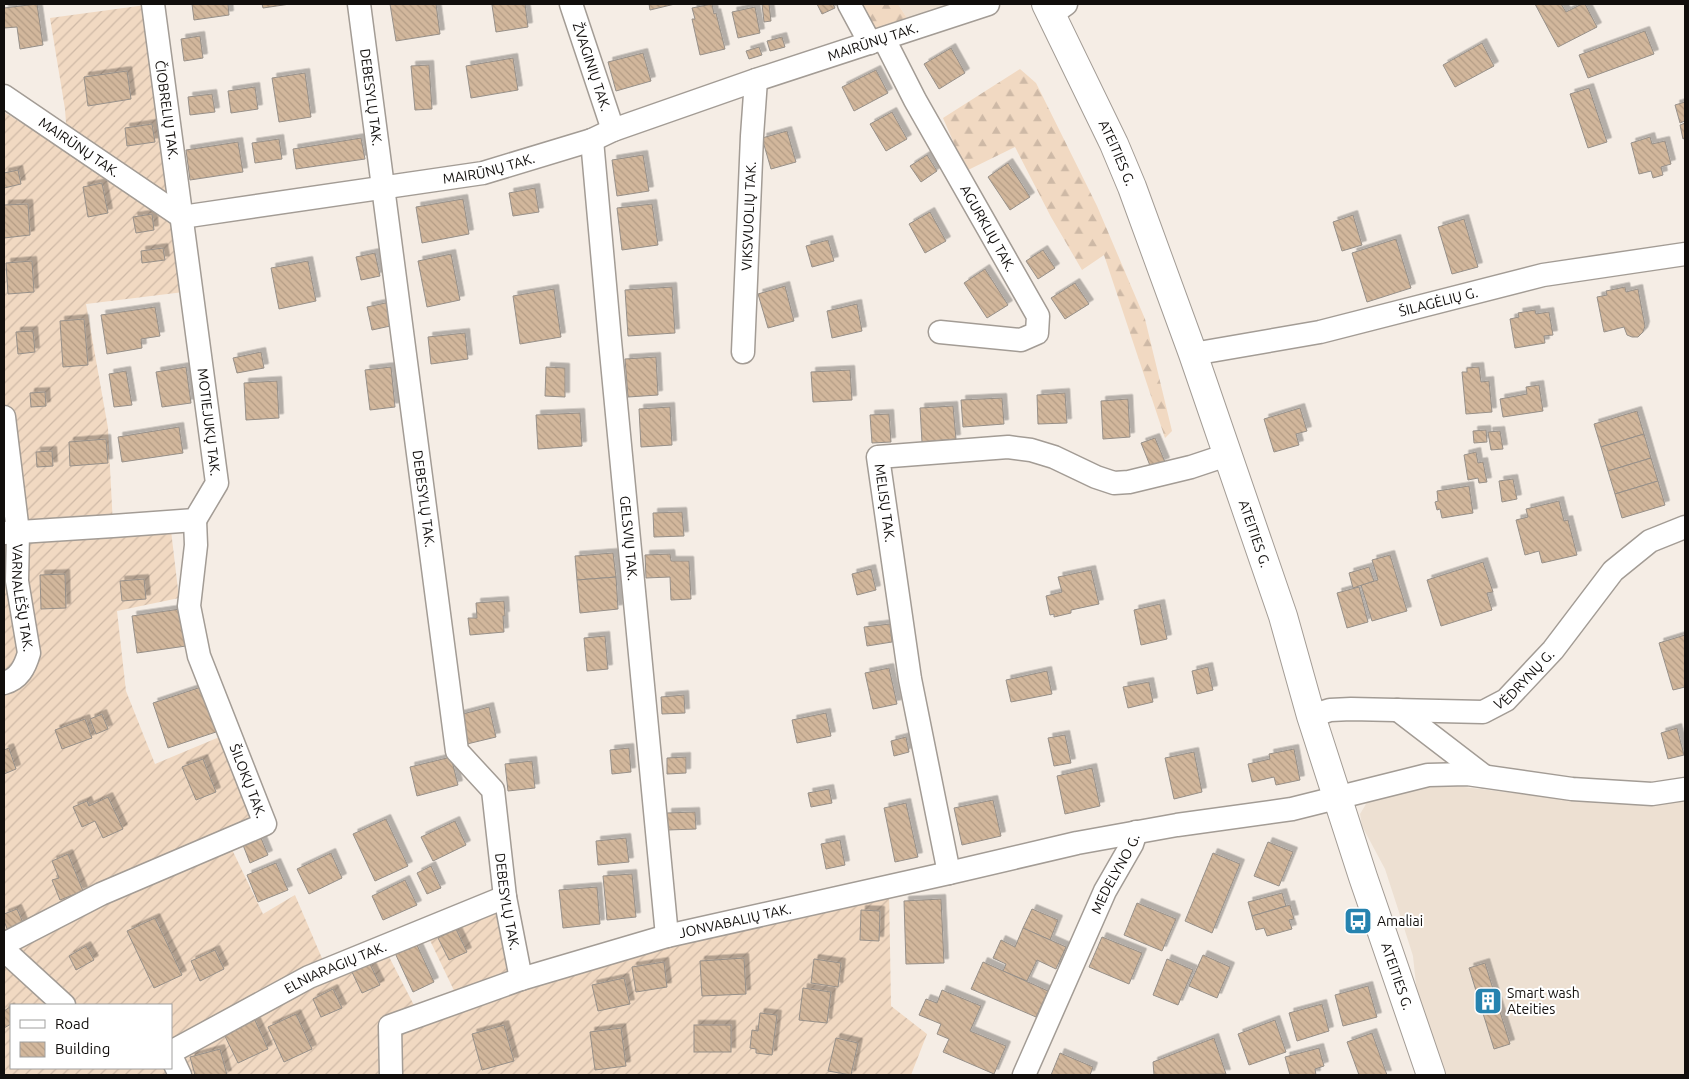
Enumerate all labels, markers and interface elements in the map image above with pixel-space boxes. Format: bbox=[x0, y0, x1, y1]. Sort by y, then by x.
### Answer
street label: MAIRŪNŲ TAK. bbox=[826, 19, 920, 64]
street label: ŽVAGINIŲ TAK. bbox=[570, 20, 614, 113]
street label: DEBESYLŲ TAK. bbox=[357, 48, 386, 147]
street label: ČIOBRELIŲ TAK. bbox=[152, 59, 183, 161]
street label: MAIRŪNŲ TAK. bbox=[36, 114, 123, 180]
street label: ATEITIES G. bbox=[1096, 117, 1139, 188]
street label: MAIRŪNŲ TAK. bbox=[442, 150, 537, 187]
street label: VIKSVUOLIŲ TAK. bbox=[738, 161, 759, 271]
street label: AGURKLIŲ TAK. bbox=[957, 182, 1019, 274]
street label: ŠILAGĖLIŲ G. bbox=[1397, 284, 1480, 320]
street label: MOTIEJUKŲ TAK. bbox=[194, 367, 224, 477]
street label: DEBESYLŲ TAK. bbox=[410, 449, 438, 548]
street label: MELISŲ TAK. bbox=[872, 463, 898, 543]
street label: GELSVIŲ TAK. bbox=[617, 495, 641, 582]
street label: ATEITIES G. bbox=[1236, 498, 1274, 570]
street label: VARNALĖŠŲ TAK. bbox=[9, 544, 37, 653]
street label: VĖDRYNŲ G. bbox=[1491, 646, 1557, 713]
street label: ŠILOKŲ TAK. bbox=[227, 741, 270, 820]
street label: MEDELYNO G. bbox=[1088, 832, 1143, 917]
street label: DEBESYLŲ TAK. bbox=[492, 852, 523, 951]
street label: JONVABALIŲ TAK. bbox=[677, 900, 793, 941]
bus stop icon: Amaliai bbox=[1343, 906, 1373, 936]
place label: Amaliai bbox=[1377, 913, 1423, 929]
street label: ELNIARAGIŲ TAK. bbox=[281, 938, 389, 997]
street label: ATEITIES G. bbox=[1378, 940, 1416, 1012]
place label: Smart wash Ateities bbox=[1507, 985, 1580, 1017]
building icon: Smart wash Ateities bbox=[1473, 986, 1503, 1016]
legend bbox=[10, 1004, 172, 1069]
text: Road bbox=[55, 1015, 90, 1032]
text: Building bbox=[55, 1040, 110, 1057]

